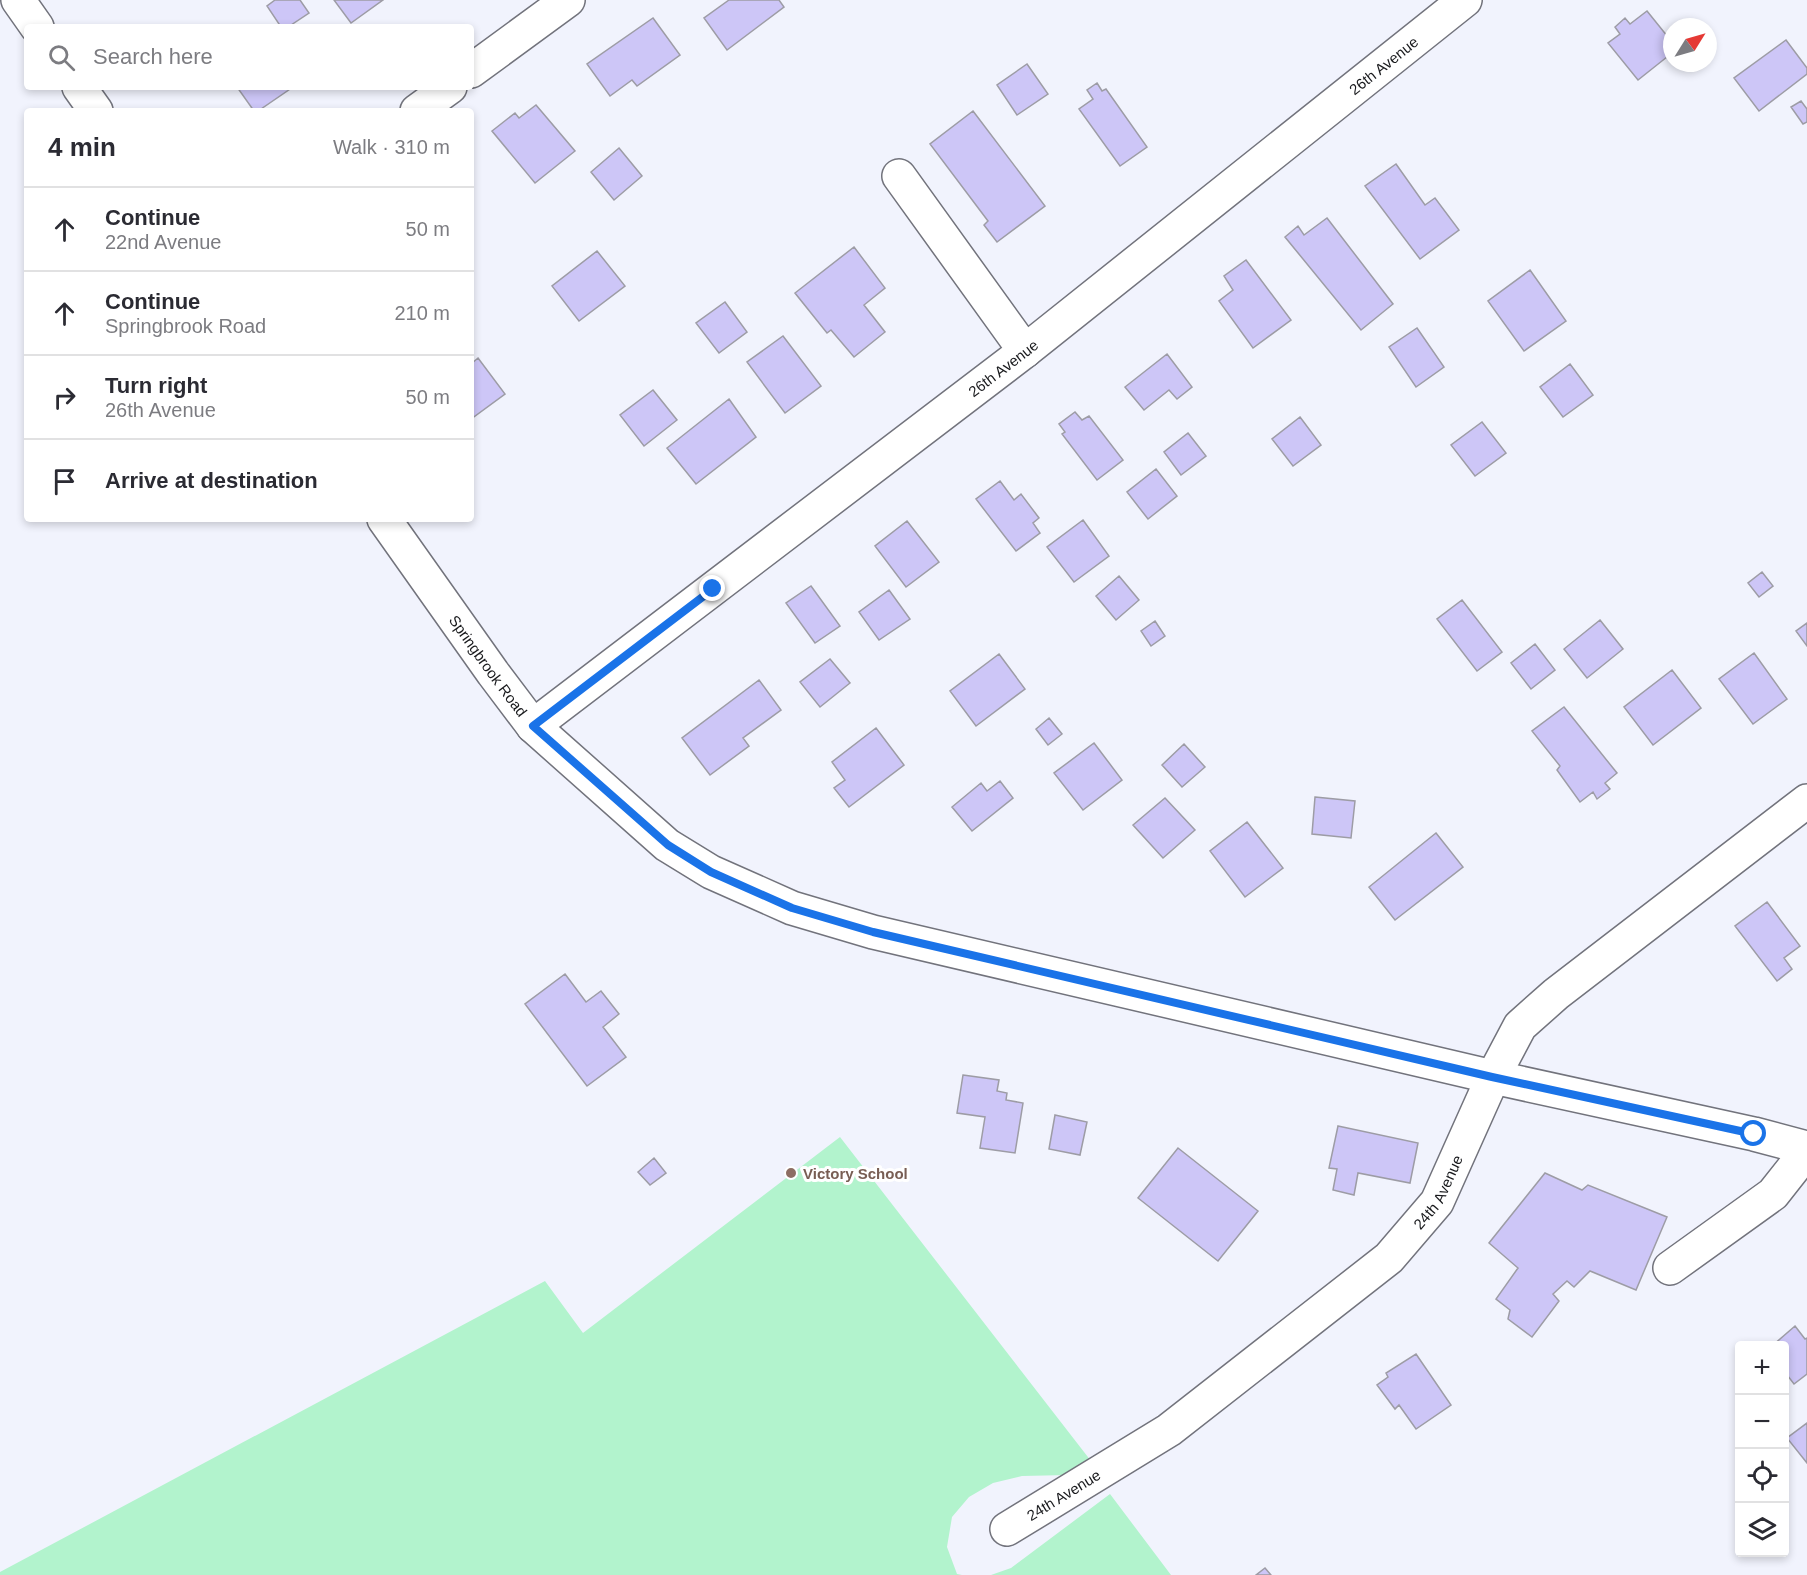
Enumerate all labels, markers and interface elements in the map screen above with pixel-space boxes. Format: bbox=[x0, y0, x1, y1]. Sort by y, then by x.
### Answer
north arrow bbox=[1663, 18, 1717, 72]
search box bbox=[24, 24, 474, 90]
street label: 26th Avenue bbox=[1346, 33, 1421, 98]
icon: search bbox=[45, 41, 78, 74]
text: Search here bbox=[93, 44, 213, 69]
text: 4 min bbox=[48, 132, 116, 162]
text: Walk · 310 m bbox=[333, 136, 450, 158]
text: Continue bbox=[105, 205, 200, 230]
icon: ahead bbox=[48, 213, 81, 246]
text: 50 m bbox=[406, 218, 450, 240]
text: 22nd Avenue bbox=[105, 231, 221, 253]
text: Continue bbox=[105, 289, 200, 314]
icon: ahead bbox=[48, 297, 81, 330]
text: 210 m bbox=[394, 302, 450, 324]
text: Springbrook Road bbox=[105, 315, 266, 337]
street label: 26th Avenue bbox=[965, 336, 1041, 400]
text: Turn right bbox=[105, 373, 207, 398]
icon: right bbox=[48, 381, 81, 414]
text: 50 m bbox=[406, 386, 450, 408]
text: 26th Avenue bbox=[105, 399, 216, 421]
icon: arrive bbox=[48, 465, 81, 498]
text: Arrive at destination bbox=[105, 468, 318, 493]
route end bbox=[699, 575, 725, 601]
street label: Springbrook Road bbox=[446, 612, 531, 719]
route start bbox=[1740, 1120, 1766, 1146]
street label: 24th Avenue bbox=[1409, 1152, 1465, 1232]
place label: Victory School bbox=[803, 1165, 908, 1182]
marker: Victory School bbox=[784, 1166, 798, 1180]
map controls bbox=[1735, 1341, 1789, 1557]
button: + bbox=[1735, 1341, 1789, 1395]
button: − bbox=[1735, 1395, 1789, 1449]
button: locate bbox=[1735, 1449, 1789, 1503]
street label: 24th Avenue bbox=[1023, 1466, 1103, 1524]
button: layers bbox=[1735, 1503, 1789, 1557]

